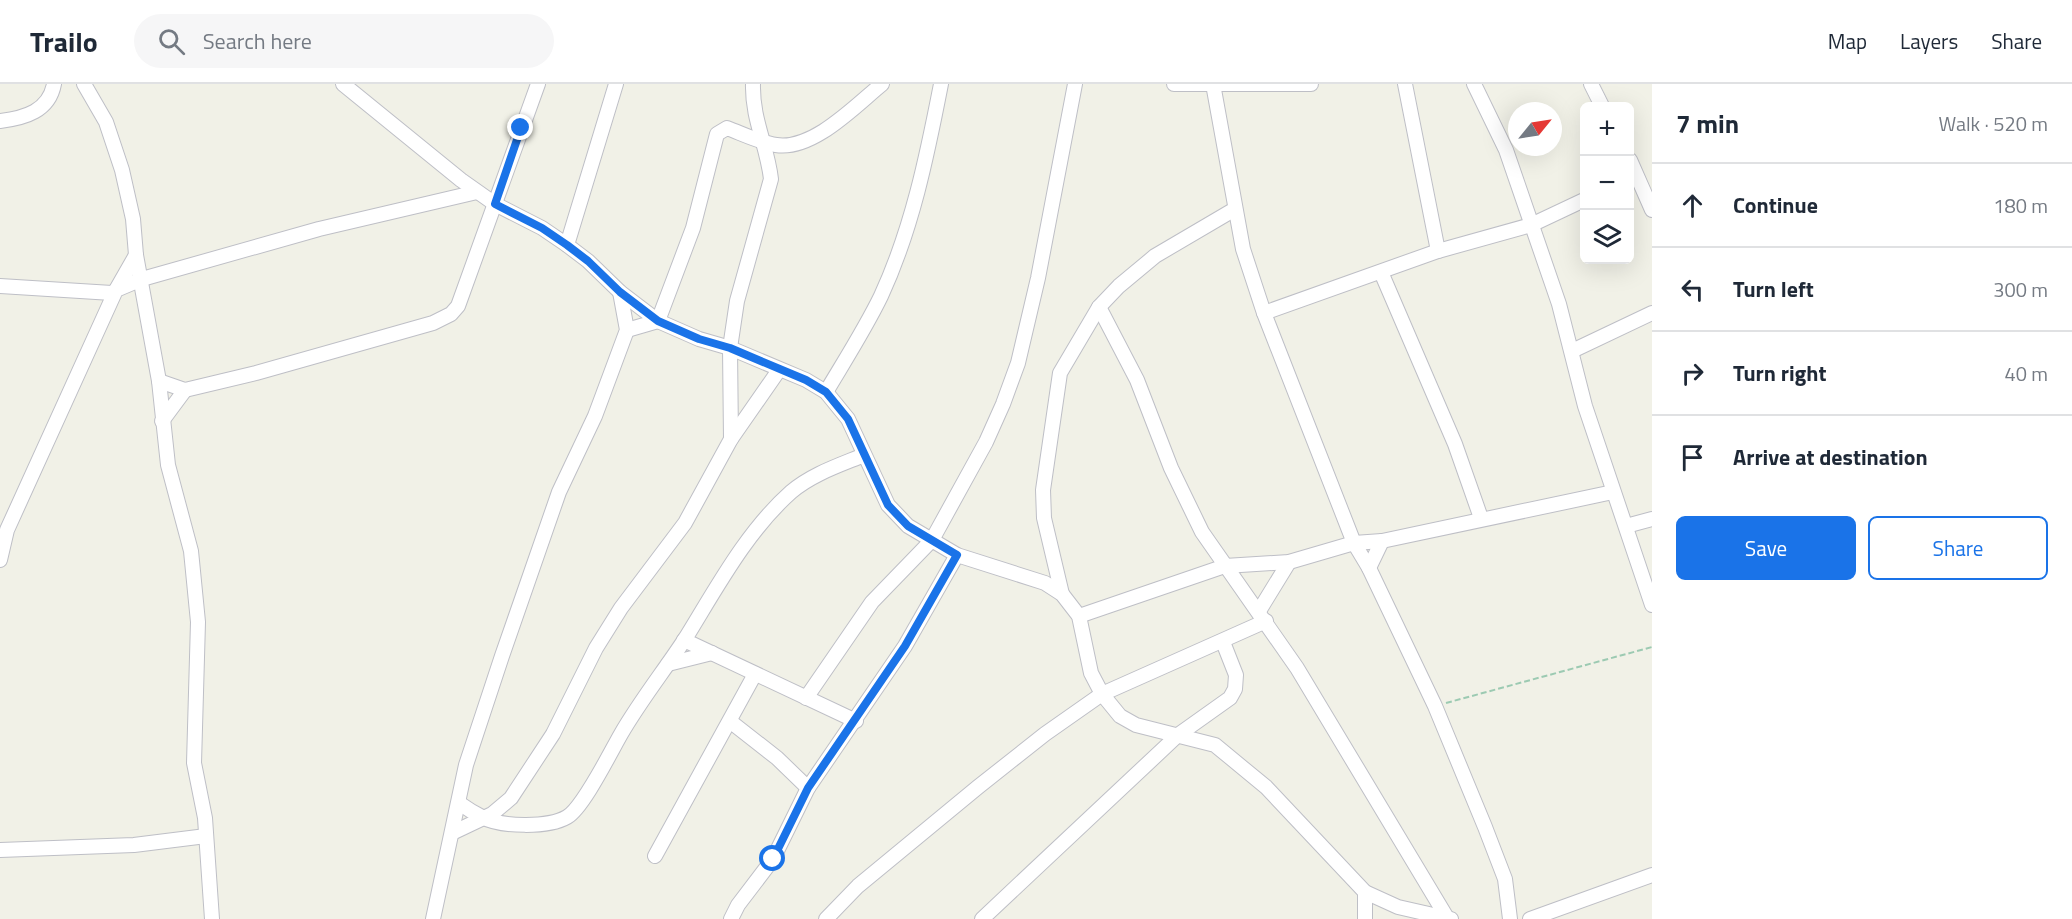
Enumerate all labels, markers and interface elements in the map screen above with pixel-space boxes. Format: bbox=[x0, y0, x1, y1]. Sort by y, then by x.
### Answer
search box bbox=[134, 14, 554, 68]
text: Trailo bbox=[30, 20, 98, 63]
text: Search here bbox=[203, 24, 312, 58]
icon: search bbox=[155, 25, 188, 58]
text: Map bbox=[1828, 25, 1867, 57]
text: Layers bbox=[1900, 25, 1958, 57]
text: Share bbox=[1991, 25, 2042, 57]
north arrow bbox=[1508, 102, 1562, 156]
map controls bbox=[1580, 102, 1634, 264]
button: + bbox=[1580, 102, 1634, 156]
text: 7 min bbox=[1676, 104, 1739, 143]
text: Walk · 520 m bbox=[1939, 108, 2048, 139]
route end bbox=[507, 114, 533, 140]
button: − bbox=[1580, 156, 1634, 210]
text: Continue bbox=[1733, 188, 1818, 222]
icon: ahead bbox=[1676, 189, 1709, 222]
text: 180 m bbox=[1993, 190, 2048, 221]
button: layers bbox=[1580, 210, 1634, 264]
text: Turn left bbox=[1733, 272, 1814, 306]
icon: left bbox=[1676, 273, 1709, 306]
text: 300 m bbox=[1993, 274, 2048, 305]
text: Turn right bbox=[1733, 356, 1827, 390]
icon: right bbox=[1676, 357, 1709, 390]
text: 40 m bbox=[2004, 358, 2048, 389]
text: Arrive at destination bbox=[1733, 440, 1928, 474]
icon: arrive bbox=[1676, 441, 1709, 474]
button: Save bbox=[1676, 516, 1856, 580]
button: Share bbox=[1868, 516, 2048, 580]
route start bbox=[759, 845, 785, 871]

